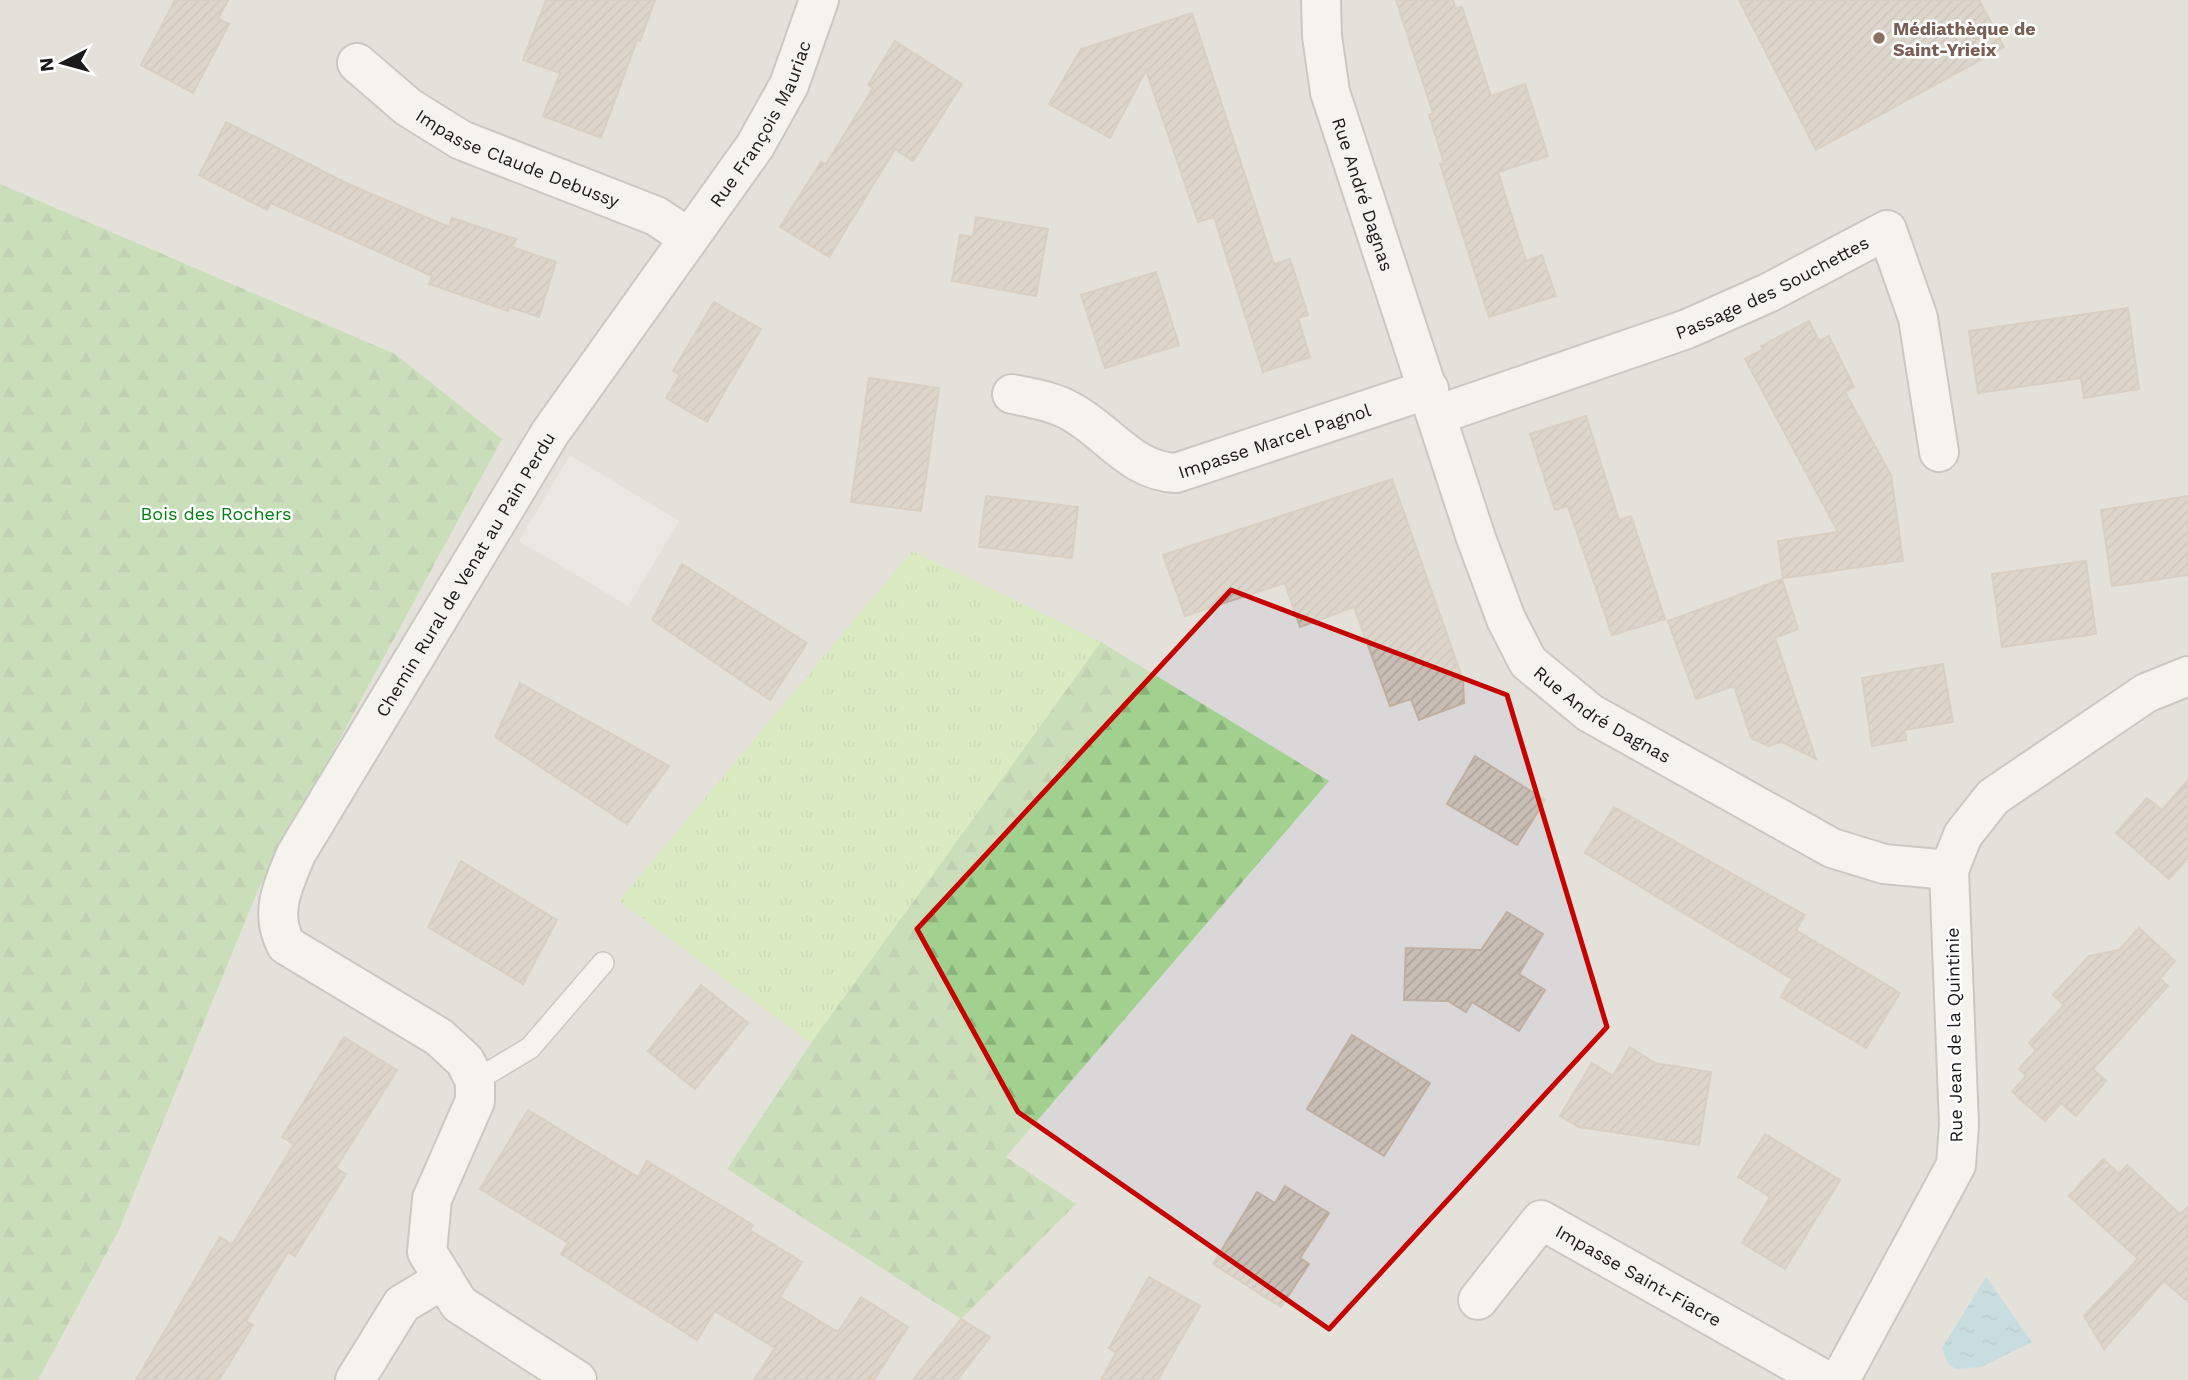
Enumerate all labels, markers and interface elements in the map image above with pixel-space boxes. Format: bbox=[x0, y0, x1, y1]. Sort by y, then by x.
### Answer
place label: Médiathèque de Saint-Yrieix bbox=[1893, 18, 2036, 60]
north arrow bbox=[28, 28, 98, 98]
marker: Médiathèque de Saint-Yrieix bbox=[1871, 30, 1887, 46]
street label: Rue François Mauriac bbox=[705, 37, 814, 211]
text: N bbox=[34, 57, 59, 73]
street label: Impasse Claude Debussy bbox=[412, 104, 623, 211]
street label: Rue André Dagnas bbox=[1329, 115, 1398, 274]
street label: Passage des Souchettes bbox=[1673, 231, 1872, 343]
street label: Impasse Marcel Pagnol bbox=[1175, 399, 1374, 482]
street label: Chemin Rural de Venat au Pain Perdu bbox=[371, 428, 559, 720]
park label: Bois des Rochers bbox=[141, 503, 291, 524]
street label: Rue André Dagnas bbox=[1530, 661, 1675, 767]
street label: Rue Jean de la Quintinie bbox=[1942, 927, 1966, 1143]
street label: Impasse Saint-Fiacre bbox=[1552, 1220, 1725, 1330]

